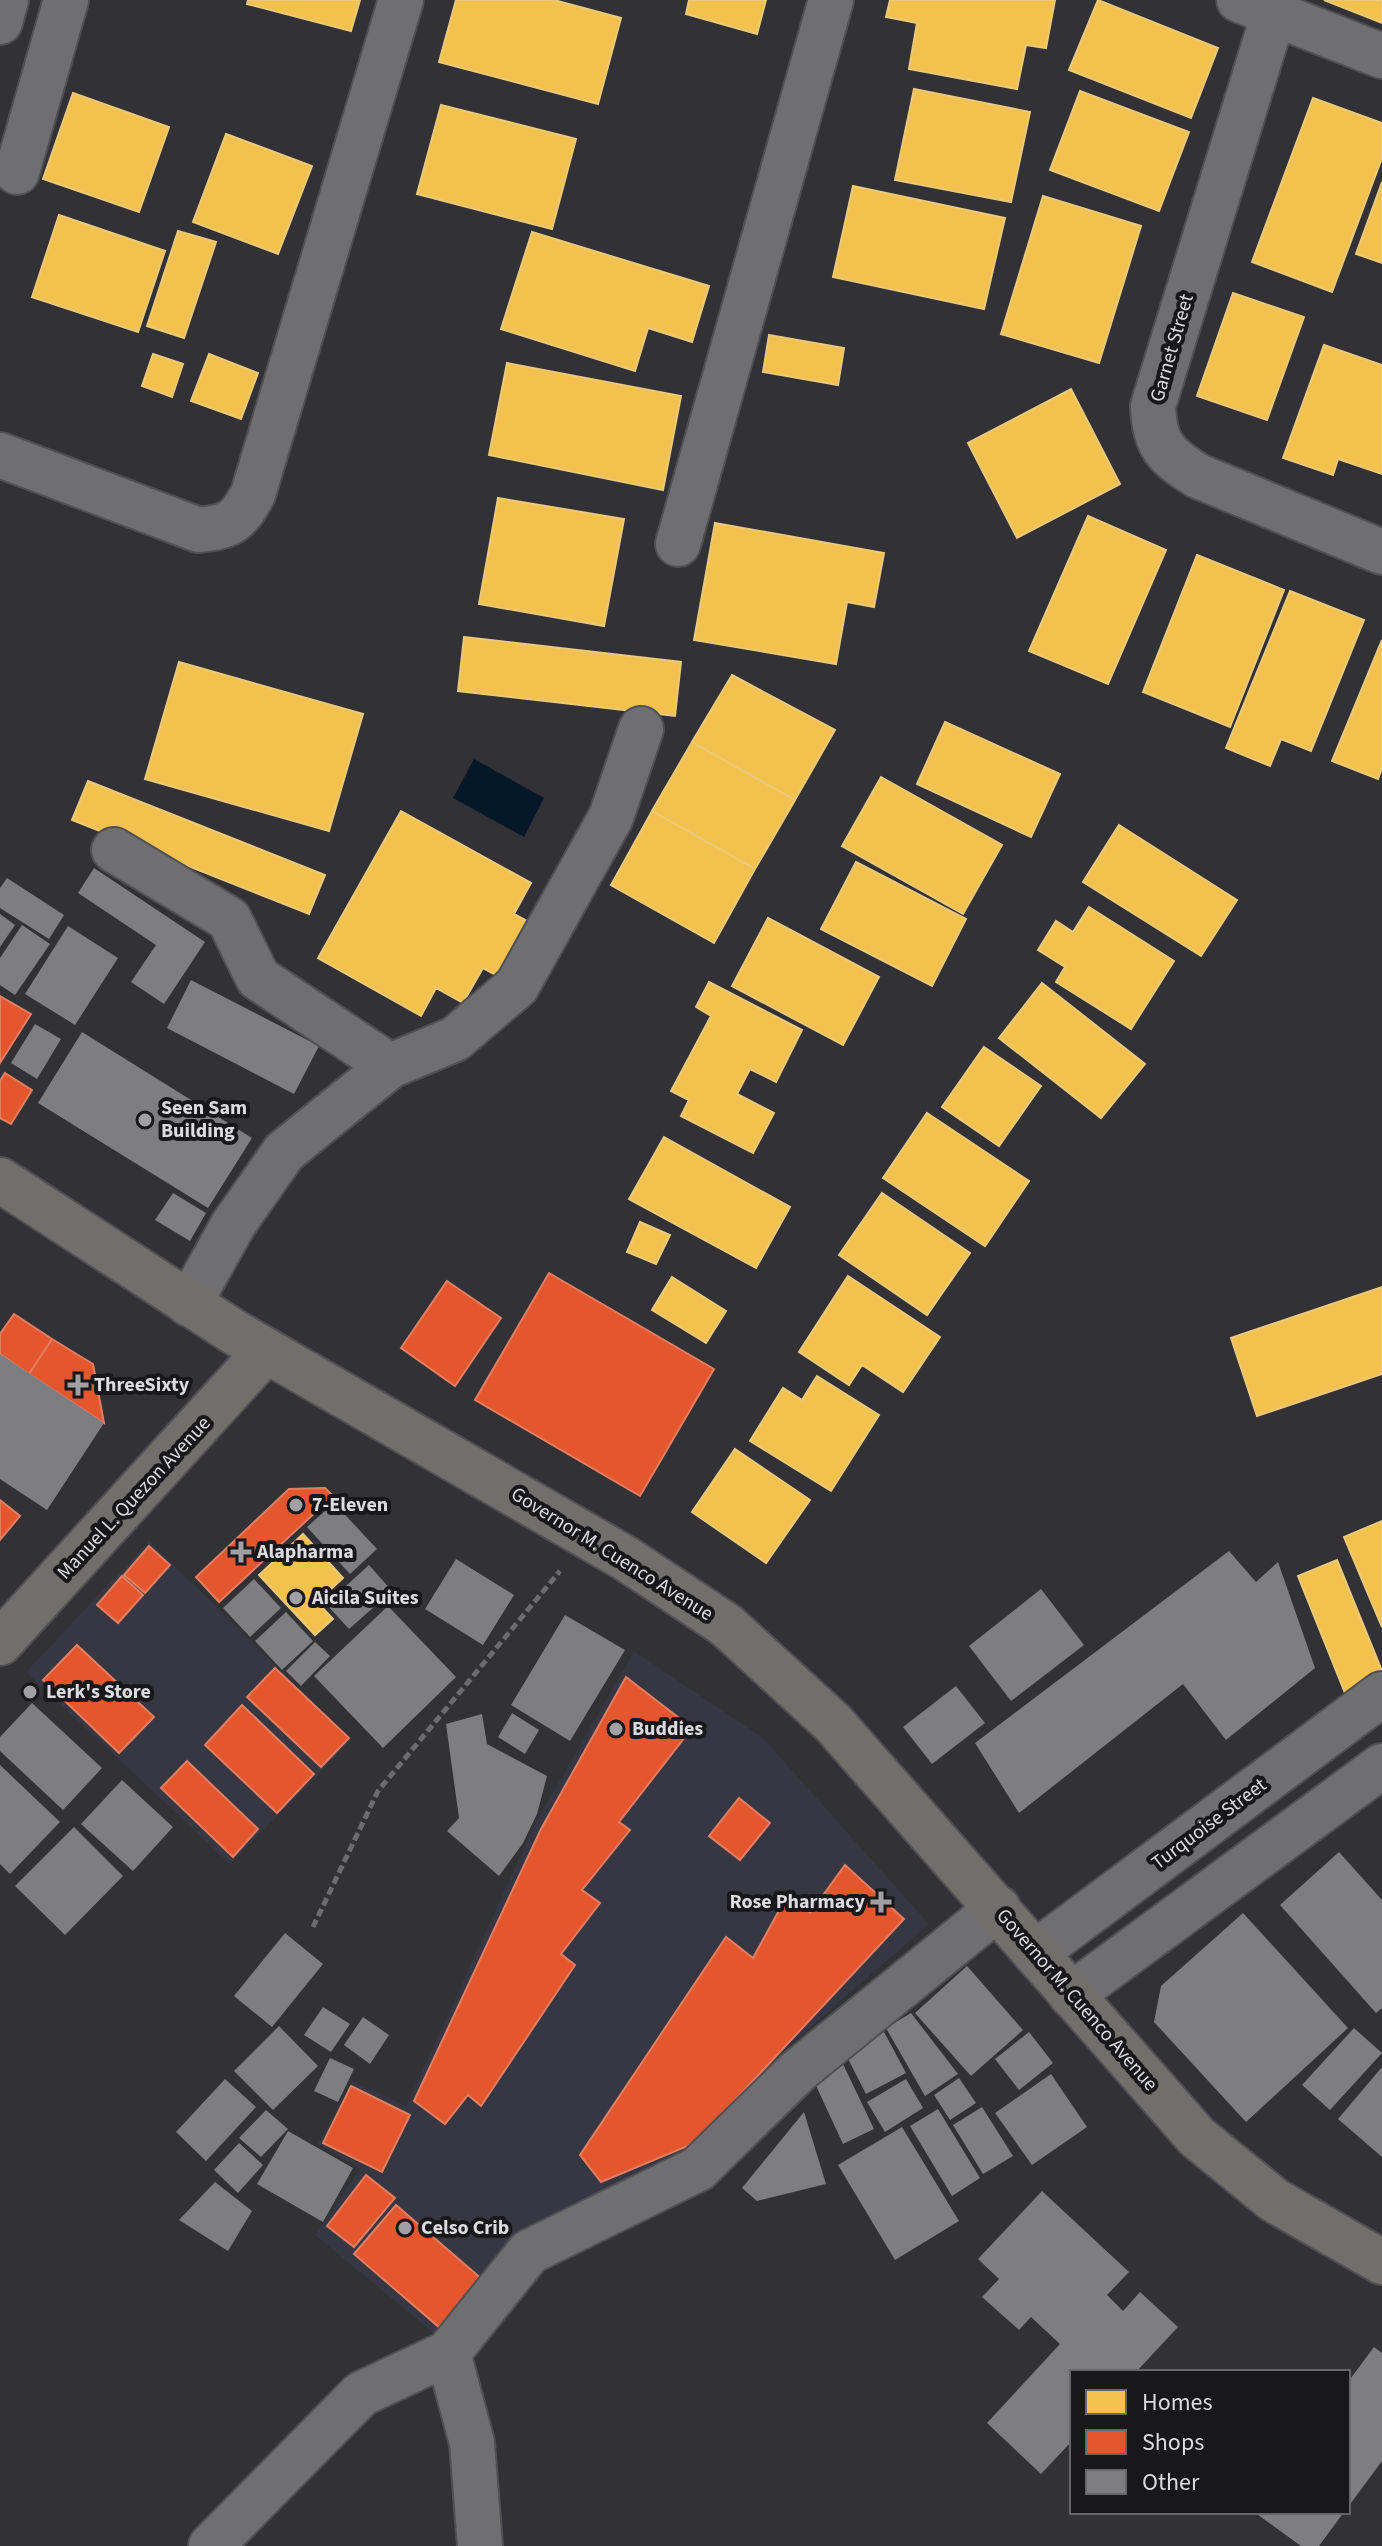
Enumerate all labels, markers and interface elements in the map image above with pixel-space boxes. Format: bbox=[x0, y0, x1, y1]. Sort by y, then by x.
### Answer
street label: Garnet Street bbox=[1143, 291, 1201, 405]
place label: Seen Sam Building bbox=[161, 1094, 247, 1145]
marker: Seen Sam Building bbox=[136, 1111, 154, 1129]
place label: ThreeSixty bbox=[94, 1371, 190, 1399]
marker: ThreeSixty bbox=[69, 1376, 87, 1394]
street label: Manuel L. Quezon Avenue bbox=[51, 1410, 217, 1586]
street label: Governor M. Cuenco Avenue bbox=[506, 1480, 719, 1628]
place label: 7-Eleven bbox=[312, 1491, 388, 1519]
marker: 7-Eleven bbox=[287, 1496, 305, 1514]
place label: Alapharma bbox=[256, 1538, 354, 1566]
marker: Alapharma bbox=[232, 1543, 250, 1561]
place label: Aicila Suites bbox=[311, 1584, 419, 1612]
marker: Aicila Suites bbox=[287, 1589, 305, 1607]
place label: Lerk's Store bbox=[46, 1678, 151, 1706]
marker: Lerk's Store bbox=[21, 1683, 39, 1701]
place label: Buddies bbox=[632, 1715, 703, 1743]
marker: Buddies bbox=[607, 1720, 625, 1738]
street label: Turquoise Street bbox=[1146, 1771, 1273, 1877]
place label: Rose Pharmacy bbox=[729, 1888, 866, 1916]
marker: Rose Pharmacy bbox=[872, 1893, 890, 1911]
street label: Governor M. Cuenco Avenue bbox=[990, 1903, 1164, 2097]
place label: Celso Crib bbox=[421, 2214, 509, 2242]
marker: Celso Crib bbox=[396, 2219, 414, 2237]
legend bbox=[1070, 2370, 1350, 2514]
text: Homes bbox=[1142, 2385, 1213, 2420]
text: Shops bbox=[1142, 2425, 1204, 2460]
text: Other bbox=[1142, 2465, 1200, 2500]

